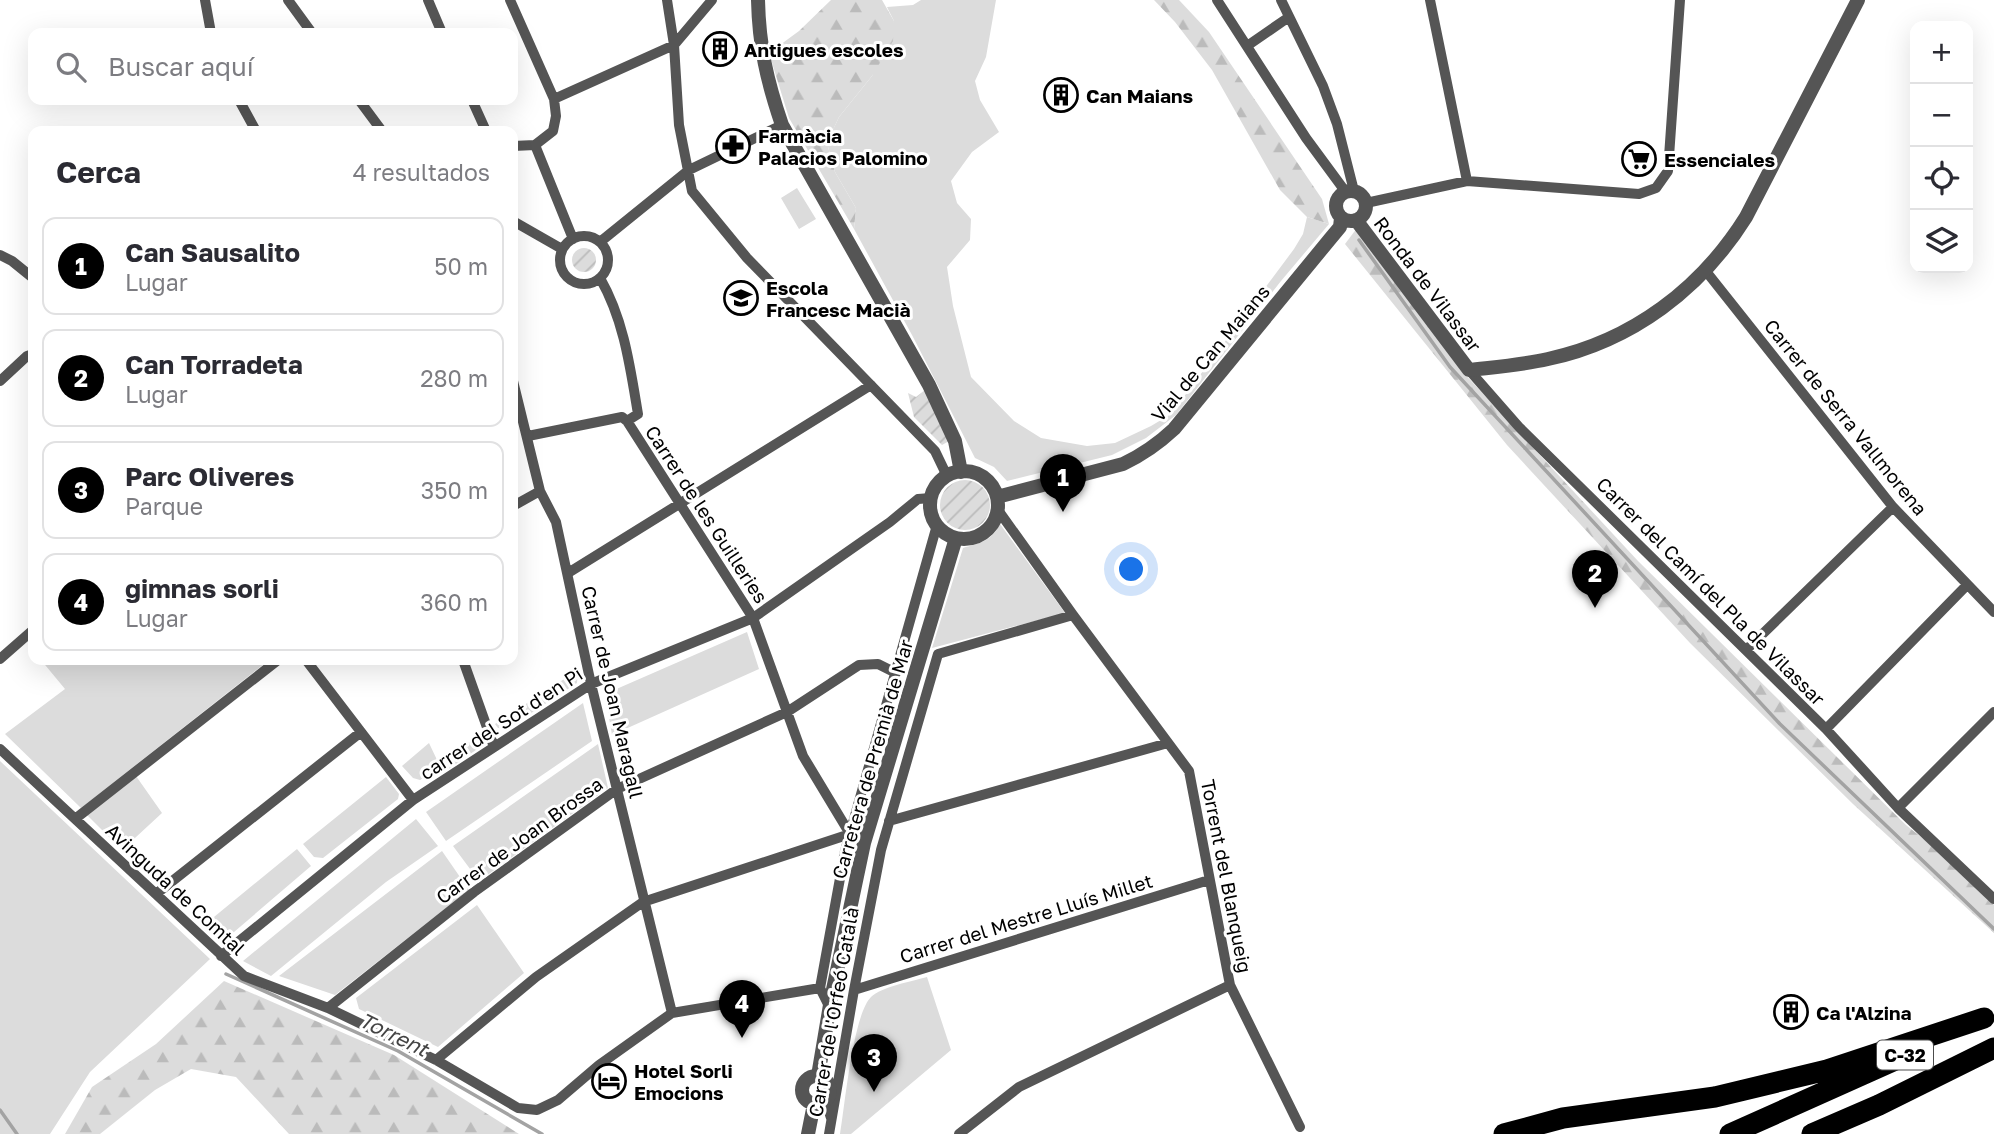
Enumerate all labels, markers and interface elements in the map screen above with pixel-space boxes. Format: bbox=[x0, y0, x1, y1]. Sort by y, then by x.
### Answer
map controls bbox=[1910, 21, 1973, 273]
button: + bbox=[1910, 21, 1973, 84]
search box bbox=[28, 28, 518, 105]
building icon: Antigues escoles bbox=[701, 30, 739, 68]
place label: Antigues escoles bbox=[744, 38, 904, 61]
icon: search bbox=[52, 48, 90, 86]
text: Buscar aquí bbox=[108, 51, 254, 82]
building icon: Can Maians bbox=[1042, 76, 1080, 114]
place label: Can Maians bbox=[1086, 84, 1193, 107]
button: − bbox=[1910, 84, 1973, 147]
place label: Farmàcia Palacios Palomino bbox=[758, 124, 928, 169]
pharmacy icon: Farmàcia Palacios Palomino bbox=[714, 127, 752, 165]
supermarket icon: Essenciales bbox=[1620, 140, 1658, 178]
button: locate bbox=[1910, 147, 1973, 210]
place label: Essenciales bbox=[1664, 148, 1775, 171]
text: Cerca bbox=[56, 154, 141, 190]
text: 4 resultados bbox=[353, 158, 490, 186]
button: layers bbox=[1910, 210, 1973, 273]
street label: Ronda de Vilassar bbox=[1370, 212, 1487, 357]
text: Can Sausalito bbox=[125, 237, 300, 268]
text: 1 bbox=[75, 252, 87, 280]
text: 50 m bbox=[434, 252, 488, 280]
text: Lugar bbox=[125, 268, 188, 296]
place label: Escola Francesc Macià bbox=[766, 276, 910, 321]
school or university icon: Escola Francesc Macià bbox=[722, 279, 760, 317]
street label: Vial de Can Maians bbox=[1146, 280, 1274, 426]
street label: Carrer de Serra Vallmorena bbox=[1760, 314, 1932, 520]
text: Can Torradeta bbox=[125, 349, 303, 380]
text: 2 bbox=[74, 364, 88, 392]
text: 280 m bbox=[420, 364, 488, 392]
text: Lugar bbox=[125, 380, 188, 408]
street label: Carrer de les Guilleries bbox=[641, 421, 773, 607]
pin: 1 bbox=[1040, 454, 1086, 512]
text: Parc Oliveres bbox=[125, 461, 294, 492]
street label: Carrer del Camí del Pla de Vilassar bbox=[1592, 472, 1830, 710]
text: 3 bbox=[74, 476, 88, 504]
text: 350 m bbox=[421, 476, 488, 504]
text: Parque bbox=[125, 492, 203, 520]
pin: 2 bbox=[1572, 550, 1618, 608]
your location bbox=[1114, 552, 1148, 586]
text: gimnas sorli bbox=[125, 573, 279, 604]
street label: Carrer de Joan Maragall bbox=[577, 583, 649, 801]
text: 4 bbox=[74, 588, 88, 616]
text: 360 m bbox=[420, 588, 488, 616]
text: Lugar bbox=[125, 604, 188, 632]
street label: Carretera de Premià de Mar bbox=[827, 636, 917, 881]
street label: carrer del Sot d'en Pi bbox=[415, 662, 587, 784]
street label: Carrer de Joan Brossa bbox=[431, 772, 607, 908]
street label: Torrent del Blanqueig bbox=[1197, 777, 1257, 975]
street label: Avinguda de Comtal bbox=[102, 818, 250, 960]
street label: Carrer del Mestre Lluís Millet bbox=[897, 869, 1155, 967]
street label: Carrer de l'Orfeó Català bbox=[803, 905, 863, 1119]
pin: 4 bbox=[719, 980, 765, 1038]
building icon: Ca l'Alzina bbox=[1772, 993, 1810, 1031]
place label: Ca l'Alzina bbox=[1816, 1001, 1912, 1024]
water label: Torrent bbox=[355, 1006, 435, 1063]
pin: 3 bbox=[851, 1034, 897, 1092]
road number: C-32 bbox=[1877, 1040, 1933, 1070]
place label: Hotel Sorli Emocions bbox=[634, 1059, 733, 1104]
hotel icon: Hotel Sorli Emocions bbox=[590, 1062, 628, 1100]

